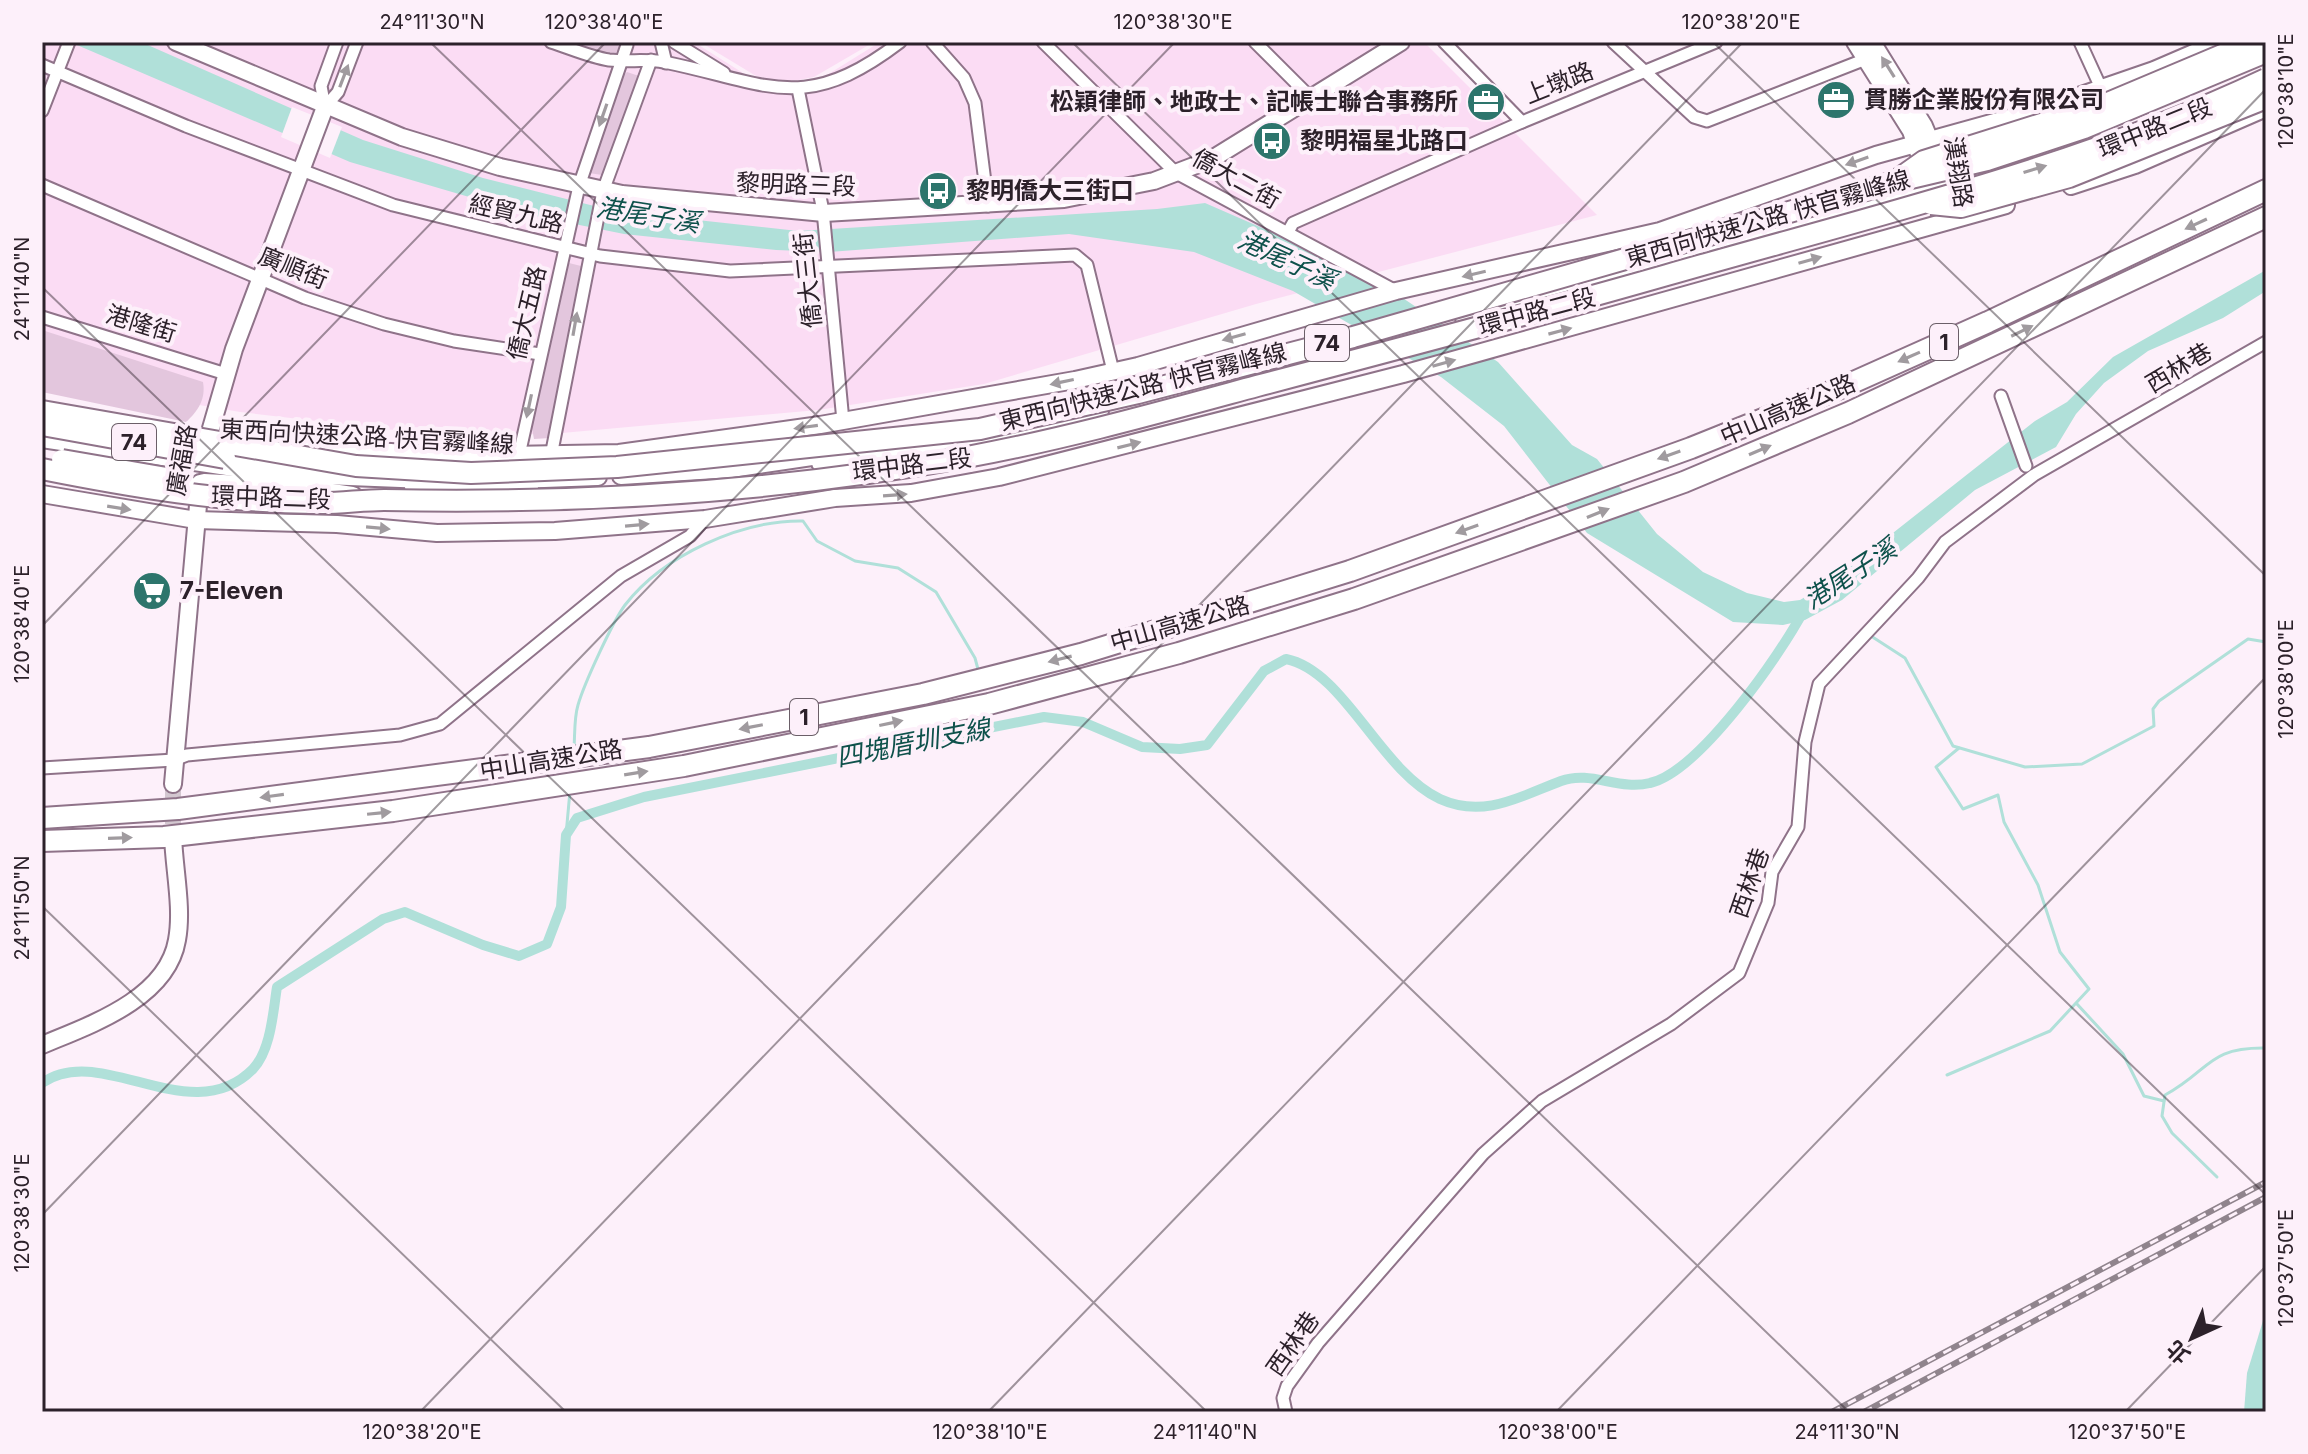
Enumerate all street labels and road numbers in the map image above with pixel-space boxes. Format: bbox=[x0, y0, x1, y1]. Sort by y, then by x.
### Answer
street label: 上墩路 bbox=[1520, 56, 1598, 109]
street label: 環中路二段 bbox=[2094, 92, 2216, 163]
street label: 漢翔路 bbox=[1939, 134, 1978, 210]
street label: 僑大二街 bbox=[1187, 143, 1285, 215]
street label: 東西向快速公路 快官霧峰線 bbox=[1622, 164, 1914, 273]
street label: 黎明路三段 bbox=[736, 168, 856, 201]
street label: 經貿九路 bbox=[466, 189, 566, 238]
street label: 僑大三街 bbox=[788, 231, 827, 329]
street label: 廣順街 bbox=[254, 241, 332, 294]
street label: 僑大五路 bbox=[502, 263, 551, 363]
street label: 環中路二段 bbox=[1475, 282, 1599, 341]
street label: 港隆街 bbox=[102, 299, 180, 348]
road number: 1 bbox=[1930, 324, 1958, 360]
road number: 74 bbox=[1305, 325, 1349, 361]
street label: 東西向快速公路 快官霧峰線 bbox=[996, 337, 1289, 436]
street label: 西林巷 bbox=[2140, 337, 2217, 399]
street label: 中山高速公路 bbox=[1716, 368, 1860, 451]
street label: 東西向快速公路 快官霧峰線 bbox=[219, 414, 515, 459]
street label: 廣福路 bbox=[161, 422, 202, 498]
road number: 74 bbox=[112, 424, 156, 460]
street label: 環中路二段 bbox=[851, 443, 973, 486]
street label: 環中路二段 bbox=[211, 481, 331, 514]
street label: 中山高速公路 bbox=[1107, 590, 1253, 657]
road number: 1 bbox=[790, 699, 818, 735]
street label: 中山高速公路 bbox=[478, 734, 624, 785]
street label: 西林巷 bbox=[1724, 844, 1775, 922]
street label: 西林巷 bbox=[1260, 1306, 1325, 1382]

